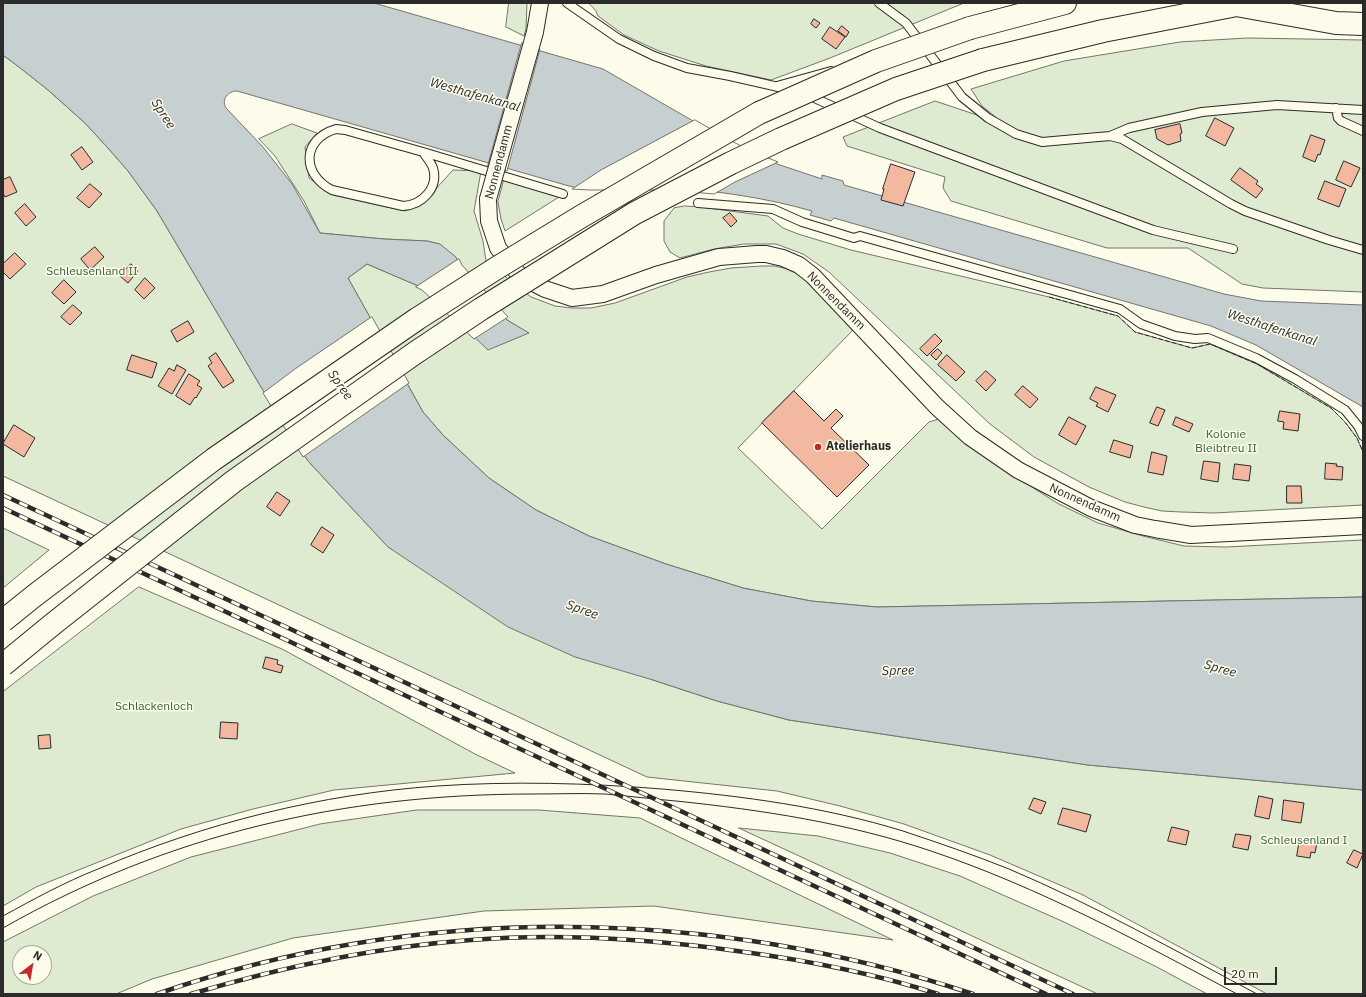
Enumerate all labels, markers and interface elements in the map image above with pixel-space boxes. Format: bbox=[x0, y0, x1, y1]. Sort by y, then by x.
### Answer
water label: Westhafenkanal bbox=[428, 75, 522, 115]
water label: Spree bbox=[148, 96, 178, 132]
street label: Nonnendamm bbox=[482, 123, 516, 201]
park label: Schleusenland II bbox=[46, 265, 138, 279]
street label: Nonnendamm bbox=[804, 269, 868, 333]
water label: Westhafenkanal bbox=[1225, 306, 1319, 350]
water label: Spree bbox=[324, 367, 356, 403]
park label: Kolonie Bleibtreu II bbox=[1195, 428, 1257, 456]
place label: Atelierhaus bbox=[826, 440, 891, 454]
marker: Atelierhaus bbox=[813, 442, 823, 452]
street label: Nonnendamm bbox=[1047, 481, 1123, 525]
water label: Spree bbox=[564, 597, 600, 623]
water label: Spree bbox=[1202, 657, 1238, 681]
water label: Spree bbox=[881, 663, 915, 679]
park label: Schlackenloch bbox=[115, 700, 193, 714]
park label: Schleusenland I bbox=[1261, 834, 1347, 848]
north arrow bbox=[12, 945, 52, 985]
text: N bbox=[31, 948, 45, 964]
scale bar bbox=[1226, 959, 1279, 985]
text: 20 m bbox=[1231, 966, 1259, 981]

